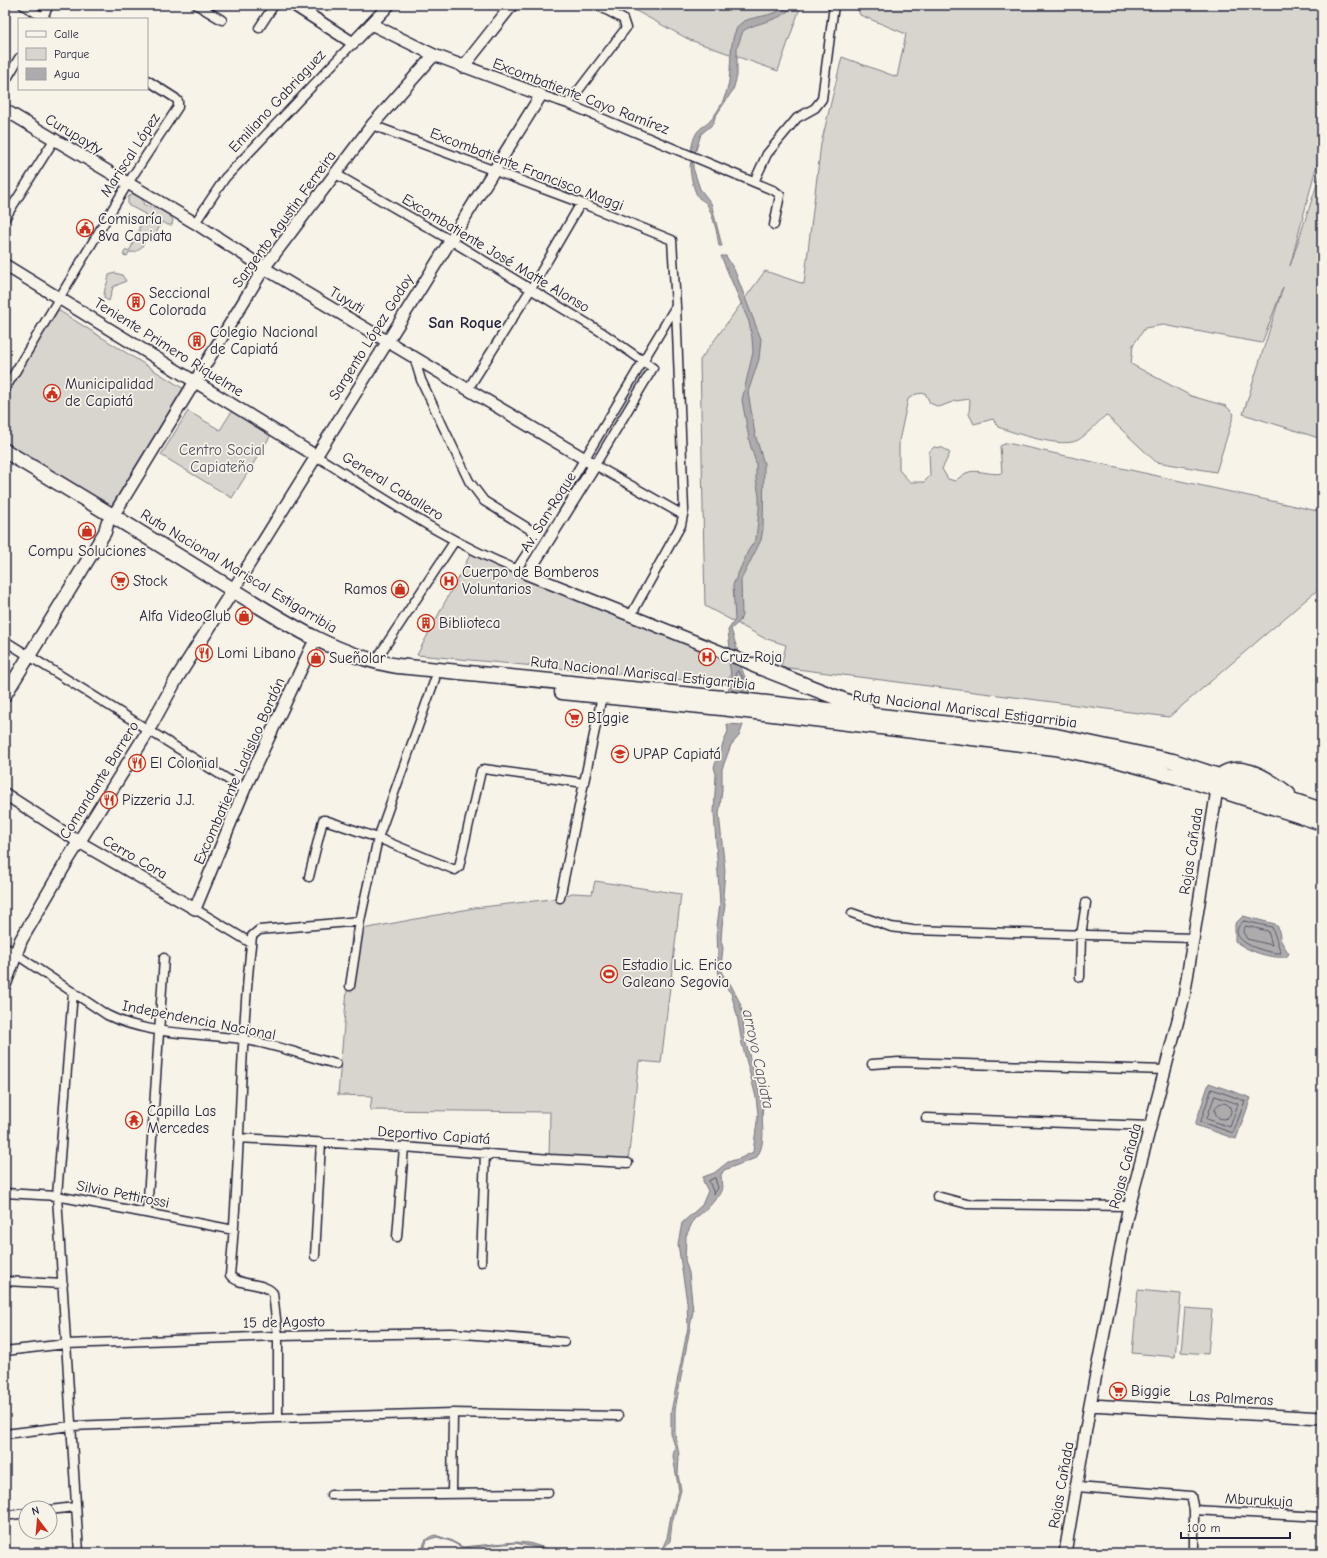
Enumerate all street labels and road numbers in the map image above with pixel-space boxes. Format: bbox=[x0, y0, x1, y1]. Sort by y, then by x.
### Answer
street label: Emiliano Gabriaguez bbox=[225, 46, 330, 156]
street label: Excombatiente Cayo Ramírez bbox=[490, 54, 672, 138]
street label: Mariscal López bbox=[96, 109, 164, 200]
street label: Curupayty bbox=[42, 110, 106, 158]
street label: Excombatiente Francisco Maggi bbox=[428, 124, 626, 214]
street label: Sargento Agustin Ferreira bbox=[228, 147, 340, 291]
street label: Excombatiente José Matte Alonso bbox=[399, 190, 593, 316]
street label: Sargento López Godoy bbox=[325, 270, 417, 403]
street label: Tuyuti bbox=[326, 283, 368, 317]
street label: Teniente Primero Riquelme bbox=[91, 294, 247, 401]
street label: General Caballero bbox=[339, 448, 447, 524]
street label: Av. San Roque bbox=[516, 468, 580, 555]
street label: Ruta Nacional Mariscal Estigarribia bbox=[137, 505, 341, 637]
street label: Ruta Nacional Mariscal Estigarribia bbox=[530, 652, 756, 694]
street label: Excombatiente Ladislao Bordón bbox=[190, 675, 288, 867]
street label: Ruta Nacional Mariscal Estigarribia bbox=[852, 686, 1078, 732]
street label: Comandante Barrero bbox=[55, 718, 143, 842]
street label: Rojas Cañada bbox=[1175, 806, 1207, 896]
street label: Cerro Cora bbox=[99, 831, 171, 883]
street label: Independencia Nacional bbox=[121, 996, 277, 1044]
street label: Rojas Cañada bbox=[1105, 1121, 1145, 1211]
street label: Deportivo Capiatá bbox=[377, 1122, 491, 1148]
street label: Silvio Pettirossi bbox=[75, 1176, 171, 1212]
street label: 15 de Agosto bbox=[243, 1312, 325, 1332]
street label: Las Palmeras bbox=[1188, 1387, 1274, 1409]
street label: Rojas Cañada bbox=[1045, 1440, 1077, 1530]
street label: Mburukuja bbox=[1225, 1489, 1293, 1511]

